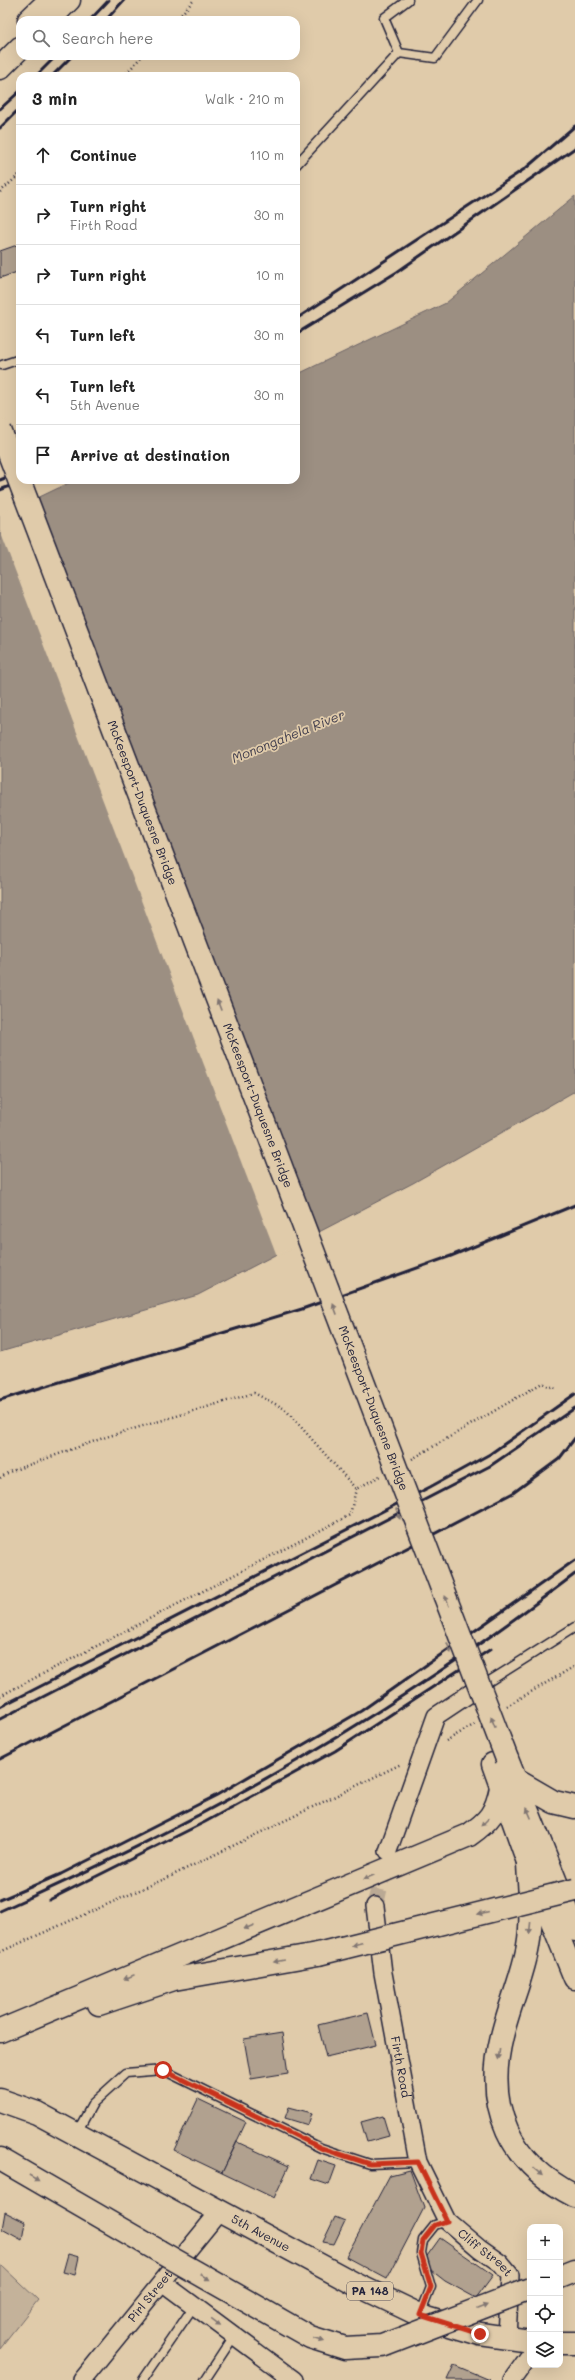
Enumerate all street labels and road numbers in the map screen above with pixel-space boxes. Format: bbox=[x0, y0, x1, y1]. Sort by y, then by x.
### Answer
street label: McKeesport-Duquesne Bridge bbox=[104, 718, 182, 887]
street label: McKeesport-Duquesne Bridge bbox=[220, 1021, 297, 1190]
street label: McKeesport-Duquesne Bridge bbox=[335, 1323, 413, 1493]
street label: Firth Road bbox=[388, 2035, 415, 2099]
street label: 5th Avenue bbox=[229, 2210, 293, 2255]
street label: Cliff Street bbox=[455, 2225, 517, 2279]
street label: Pirl Street bbox=[124, 2267, 175, 2325]
road number: PA 148 bbox=[347, 2282, 393, 2300]

